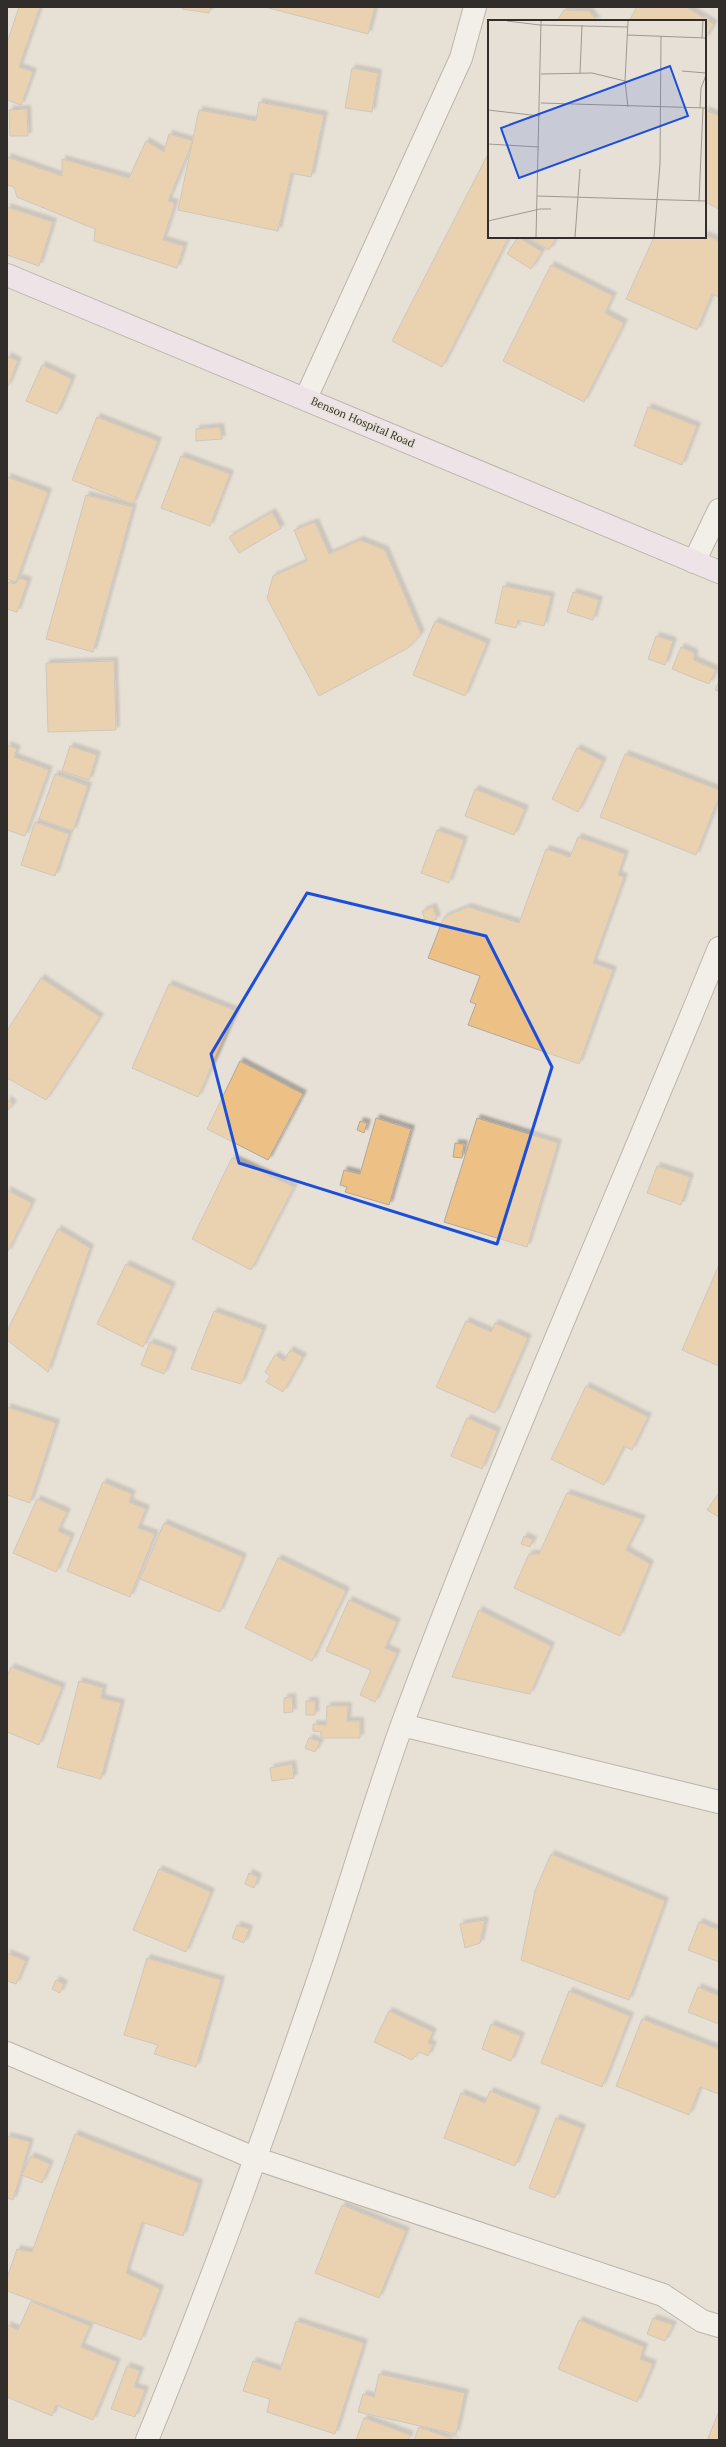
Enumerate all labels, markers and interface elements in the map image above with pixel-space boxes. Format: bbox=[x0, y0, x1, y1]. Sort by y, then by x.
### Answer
inset map bbox=[488, 20, 706, 238]
street label: Benson Hospital Road bbox=[309, 394, 417, 450]

